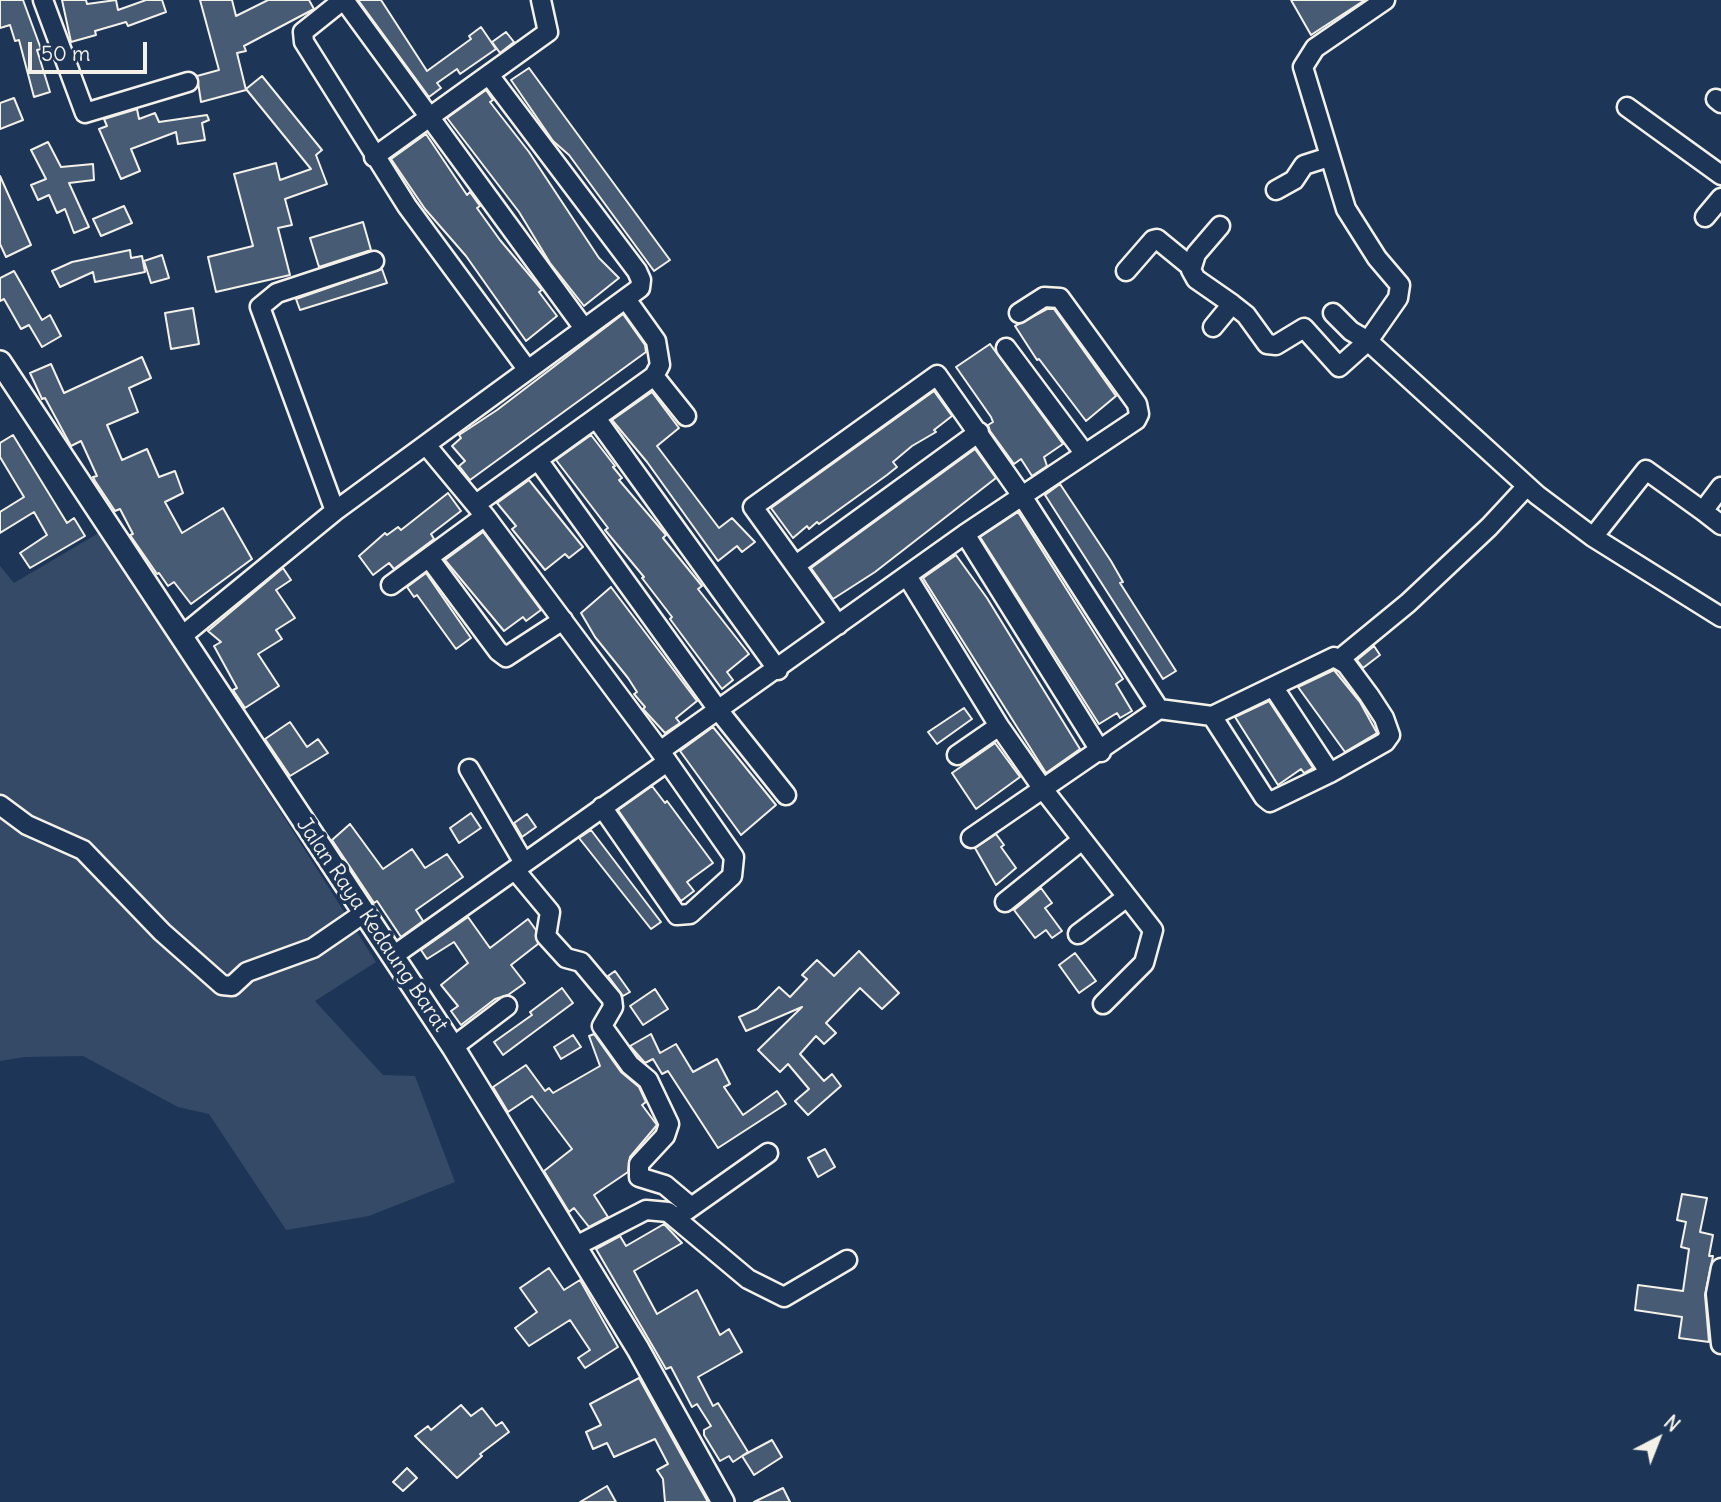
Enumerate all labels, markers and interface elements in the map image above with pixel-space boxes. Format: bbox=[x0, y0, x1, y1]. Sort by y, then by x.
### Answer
scale bar bbox=[32, 28, 150, 72]
text: 50 m bbox=[41, 40, 90, 67]
street label: Jalan Raya Kedaung Barat bbox=[291, 813, 453, 1037]
north arrow bbox=[1623, 1404, 1693, 1474]
text: N bbox=[1659, 1410, 1685, 1437]

